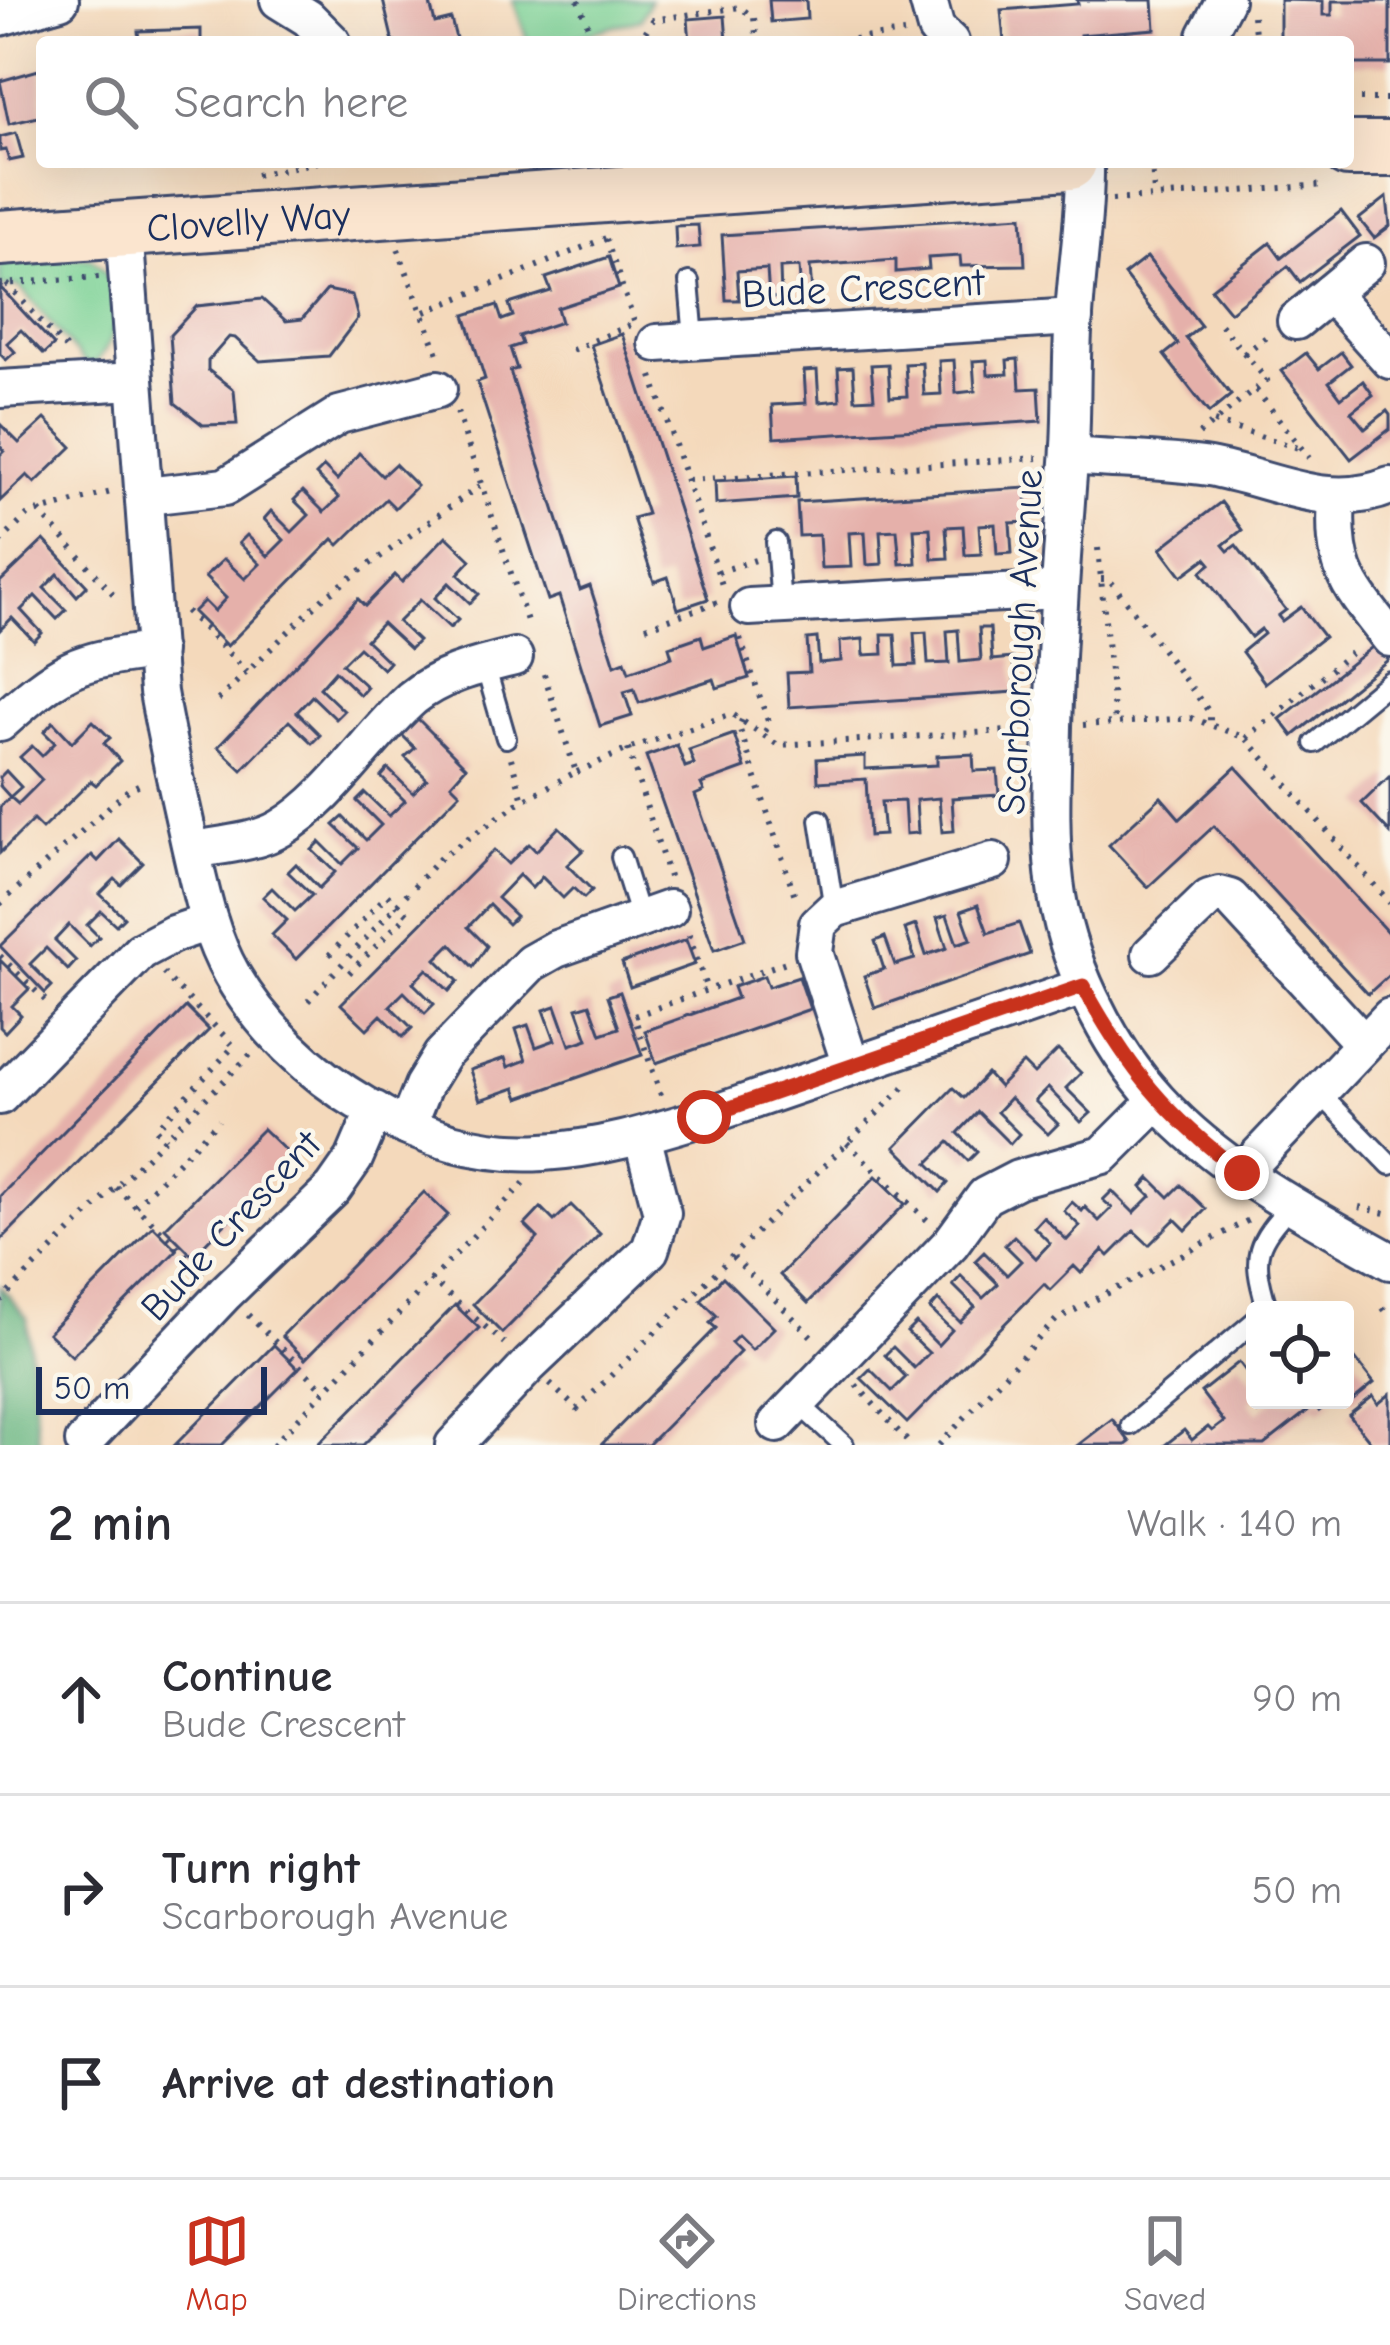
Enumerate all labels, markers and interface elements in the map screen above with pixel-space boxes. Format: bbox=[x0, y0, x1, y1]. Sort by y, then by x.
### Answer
search box bbox=[36, 36, 1354, 168]
icon: search bbox=[78, 69, 144, 135]
text: Search here bbox=[174, 76, 408, 128]
street label: Clovelly Way bbox=[145, 192, 352, 252]
street label: Bude Crescent bbox=[741, 260, 987, 317]
street label: Scarborough Avenue bbox=[989, 468, 1052, 816]
route start bbox=[677, 1090, 731, 1144]
street label: Bude Crescent bbox=[132, 1121, 332, 1330]
route end bbox=[1215, 1146, 1269, 1200]
map controls bbox=[1246, 1301, 1354, 1409]
button: locate bbox=[1246, 1301, 1354, 1409]
scale bar bbox=[36, 1361, 267, 1414]
text: 50 m bbox=[54, 1369, 130, 1407]
text: 2 min bbox=[48, 1494, 172, 1553]
text: Walk · 140 m bbox=[1127, 1501, 1342, 1546]
text: Continue bbox=[162, 1650, 332, 1702]
icon: ahead bbox=[48, 1666, 114, 1732]
text: 90 m bbox=[1252, 1676, 1342, 1721]
text: Bude Crescent bbox=[162, 1702, 405, 1747]
text: Turn right bbox=[162, 1842, 360, 1894]
icon: right bbox=[48, 1858, 114, 1924]
text: 50 m bbox=[1252, 1868, 1342, 1913]
text: Scarborough Avenue bbox=[162, 1894, 508, 1939]
icon: arrive bbox=[48, 2050, 114, 2116]
text: Arrive at destination bbox=[162, 2057, 555, 2109]
tab: Map bbox=[184, 2208, 250, 2318]
tab: Directions bbox=[617, 2208, 757, 2318]
tab: Saved bbox=[1124, 2208, 1206, 2318]

